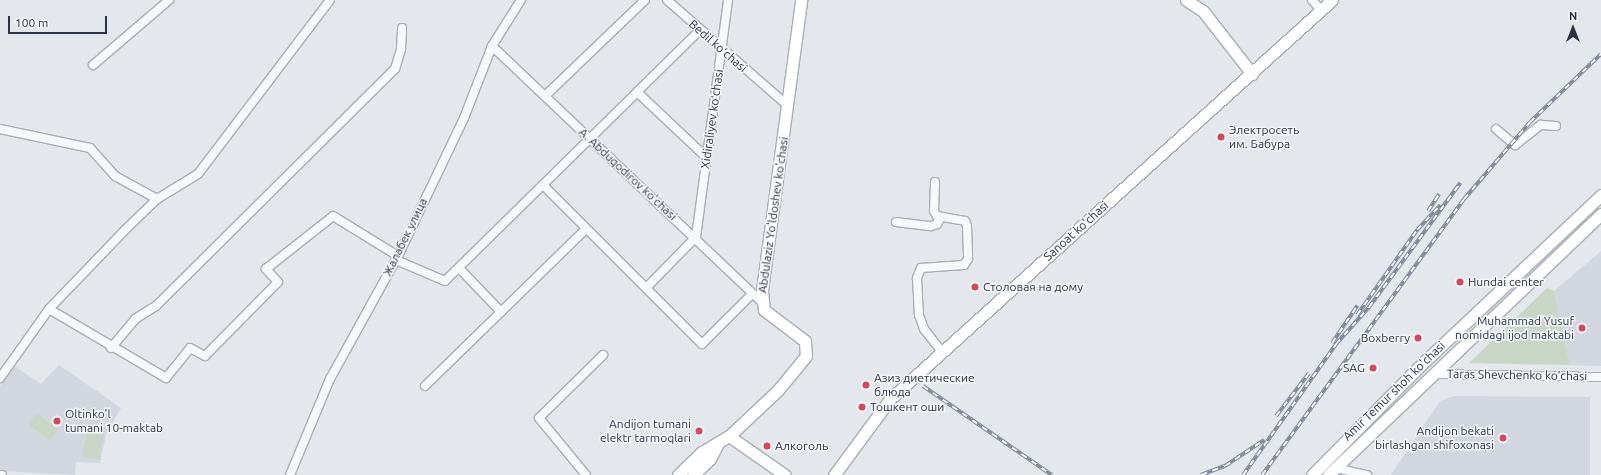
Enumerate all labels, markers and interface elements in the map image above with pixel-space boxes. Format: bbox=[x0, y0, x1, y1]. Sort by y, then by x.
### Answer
scale bar bbox=[10, 8, 109, 34]
north arrow bbox=[1553, 8, 1593, 48]
text: N bbox=[1569, 10, 1577, 22]
text: 100 m bbox=[15, 16, 48, 29]
street label: Bedil koʻchasi bbox=[686, 17, 750, 75]
street label: Xidiraliyev koʻchasi bbox=[698, 68, 726, 170]
place label: Электросеть им. Бабура bbox=[1229, 123, 1299, 151]
street label: A. Abduqodirov koʻchasi bbox=[576, 125, 680, 223]
marker: Электросеть им. Бабура bbox=[1216, 132, 1226, 142]
street label: Abdulaziz Yoʻldoshev koʻchasi bbox=[755, 136, 791, 294]
street label: Жалабек улица bbox=[380, 196, 430, 278]
street label: Sanoat ko'chasi bbox=[1041, 198, 1111, 264]
place label: Hundai center bbox=[1468, 275, 1544, 289]
marker: Hundai center bbox=[1455, 277, 1465, 287]
place label: Столовая на дому bbox=[983, 280, 1083, 294]
marker: Столовая на дому bbox=[970, 282, 980, 292]
place label: Muhammad Yusuf nomidagi ijod maktabi bbox=[1455, 314, 1574, 342]
marker: Muhammad Yusuf nomidagi ijod maktabi bbox=[1577, 323, 1587, 333]
place label: Boxberry bbox=[1361, 331, 1410, 345]
marker: Boxberry bbox=[1413, 333, 1423, 343]
street label: Amir Temur shoh ko'chasi bbox=[1340, 338, 1448, 444]
place label: SAG bbox=[1343, 361, 1365, 375]
marker: SAG bbox=[1368, 363, 1378, 373]
street label: Taras Shevchenko ko'chasi bbox=[1447, 367, 1587, 383]
place label: Азиз диетические блюда bbox=[874, 371, 975, 399]
marker: Азиз диетические блюда bbox=[861, 380, 871, 390]
place label: Тошкент оши bbox=[870, 400, 944, 414]
marker: Тошкент оши bbox=[857, 402, 867, 412]
place label: Oltinko'l tumani 10-maktab bbox=[65, 407, 163, 435]
marker: Oltinko'l tumani 10-maktab bbox=[52, 416, 62, 426]
place label: Andijon tumani elektr tarmoqlari bbox=[600, 417, 691, 445]
place label: Аndijon bekati birlashgan shifoxonasi bbox=[1375, 424, 1494, 452]
marker: Andijon tumani elektr tarmoqlari bbox=[694, 426, 704, 436]
marker: Аndijon bekati birlashgan shifoxonasi bbox=[1497, 432, 1509, 444]
place label: Алкоголь bbox=[775, 439, 828, 453]
marker: Алкоголь bbox=[762, 441, 772, 451]

